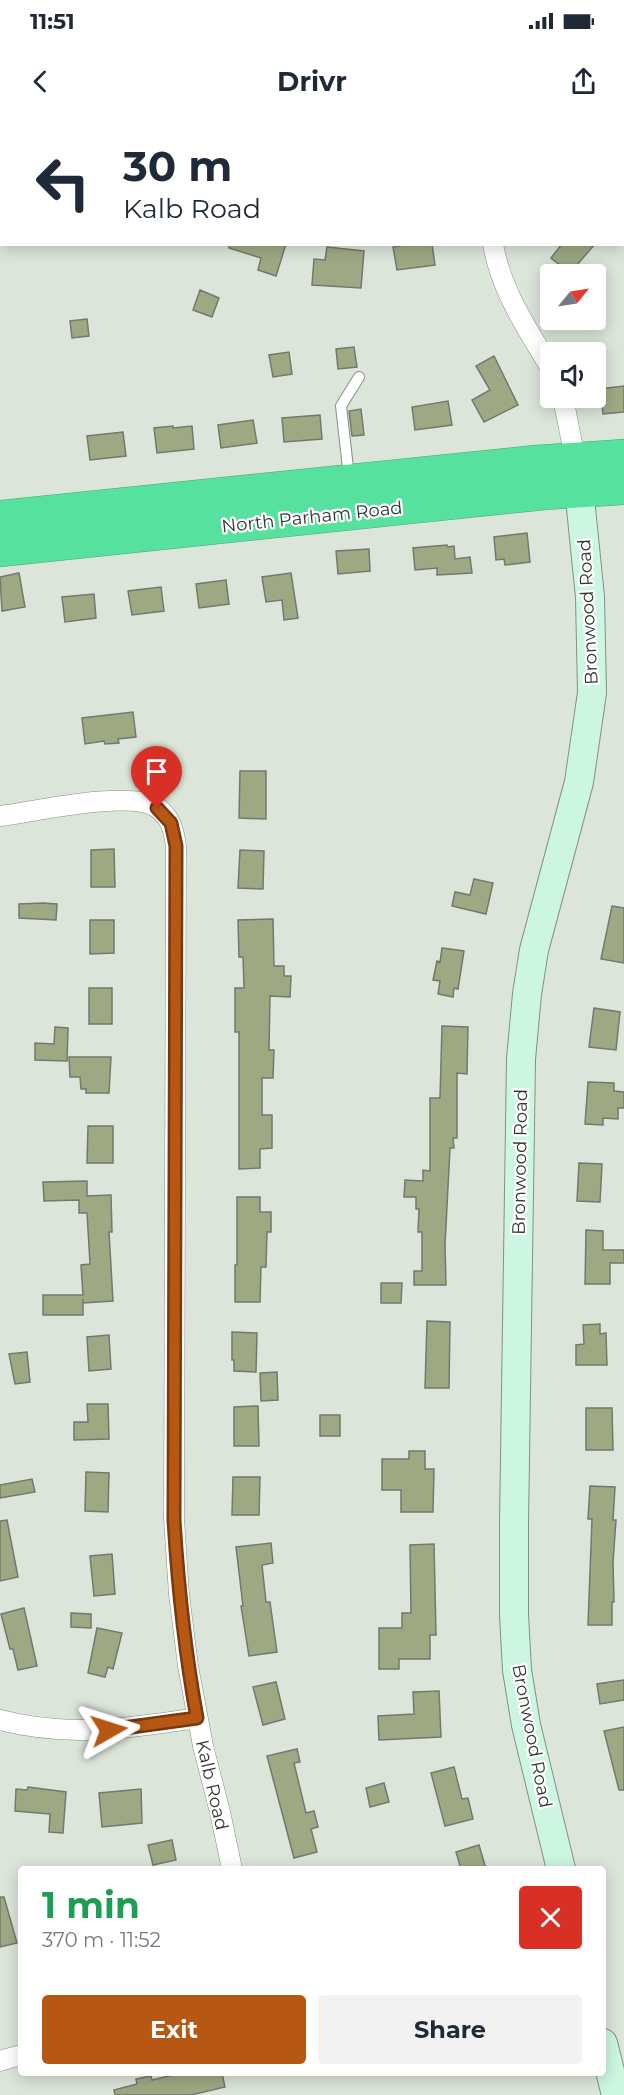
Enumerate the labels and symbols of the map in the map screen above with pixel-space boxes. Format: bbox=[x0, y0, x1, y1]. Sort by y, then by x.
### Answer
north arrow bbox=[540, 264, 606, 330]
street label: North Parham Road bbox=[221, 497, 403, 537]
street label: Bronwood Road bbox=[573, 539, 603, 685]
pin bbox=[131, 746, 182, 808]
street label: Bronwood Road bbox=[508, 1089, 532, 1235]
street label: Bronwood Road bbox=[507, 1662, 557, 1810]
position arrow bbox=[77, 1698, 141, 1762]
street label: Kalb Road bbox=[191, 1738, 233, 1832]

